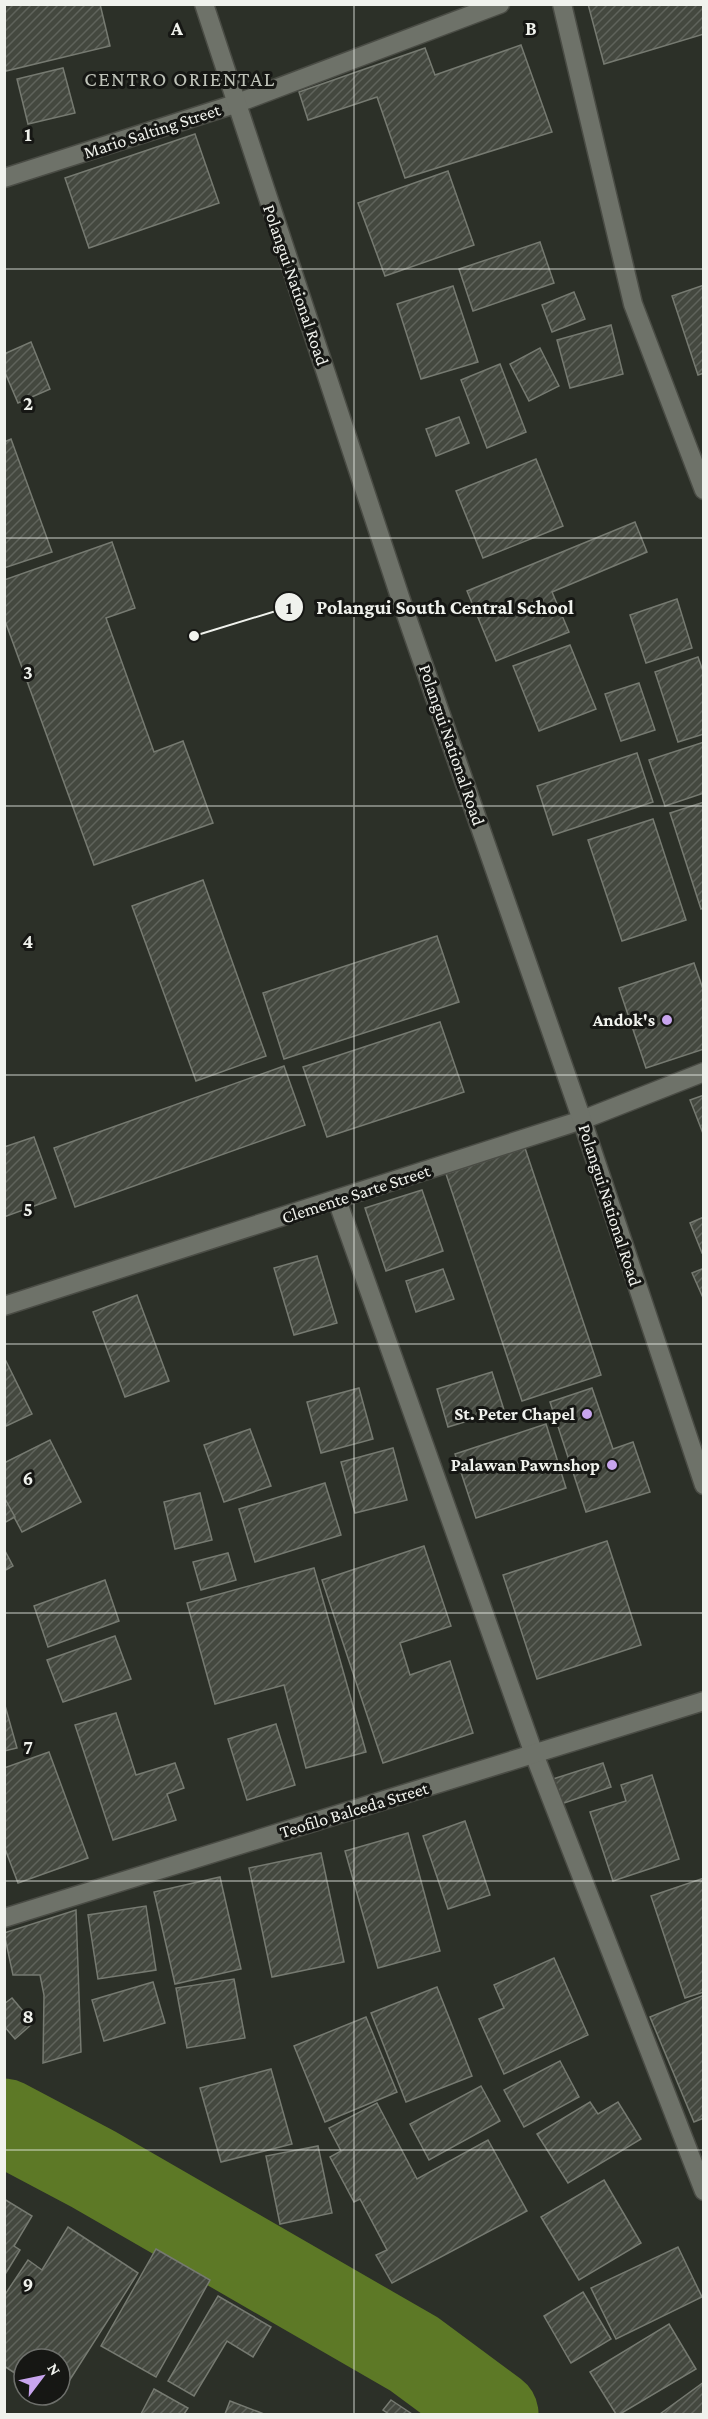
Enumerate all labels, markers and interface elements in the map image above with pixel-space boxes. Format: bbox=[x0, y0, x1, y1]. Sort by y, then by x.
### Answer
text: A bbox=[170, 17, 184, 39]
text: B bbox=[525, 17, 537, 39]
district label: CENTRO ORIENTAL bbox=[84, 67, 276, 91]
street label: Mario Salting Street bbox=[81, 99, 224, 163]
text: 1 bbox=[24, 123, 32, 145]
street label: Polangui National Road bbox=[259, 202, 333, 369]
text: 2 bbox=[23, 392, 33, 414]
callout: Polangui South Central School bbox=[274, 588, 586, 626]
text: Polangui South Central School bbox=[316, 596, 574, 618]
text: 1 bbox=[286, 598, 293, 618]
text: 3 bbox=[23, 661, 33, 683]
street label: Polangui National Road bbox=[415, 662, 489, 829]
text: 4 bbox=[23, 930, 34, 952]
place label: Andok's bbox=[592, 1010, 655, 1030]
marker: Andok's bbox=[660, 1013, 674, 1027]
street label: Polangui National Road bbox=[574, 1122, 646, 1289]
street label: Clemente Sarte Street bbox=[279, 1160, 434, 1227]
text: 5 bbox=[23, 1198, 33, 1220]
place label: St. Peter Chapel bbox=[454, 1404, 575, 1424]
marker: St. Peter Chapel bbox=[580, 1407, 594, 1421]
place label: Palawan Pawnshop bbox=[451, 1455, 600, 1475]
marker: Palawan Pawnshop bbox=[605, 1458, 619, 1472]
text: 6 bbox=[23, 1467, 33, 1489]
text: 7 bbox=[23, 1736, 33, 1758]
street label: Teofilo Balceda Street bbox=[277, 1778, 432, 1842]
text: 8 bbox=[22, 2005, 34, 2027]
text: 9 bbox=[23, 2273, 33, 2295]
north arrow bbox=[12, 2347, 72, 2407]
text: N bbox=[44, 2360, 64, 2379]

